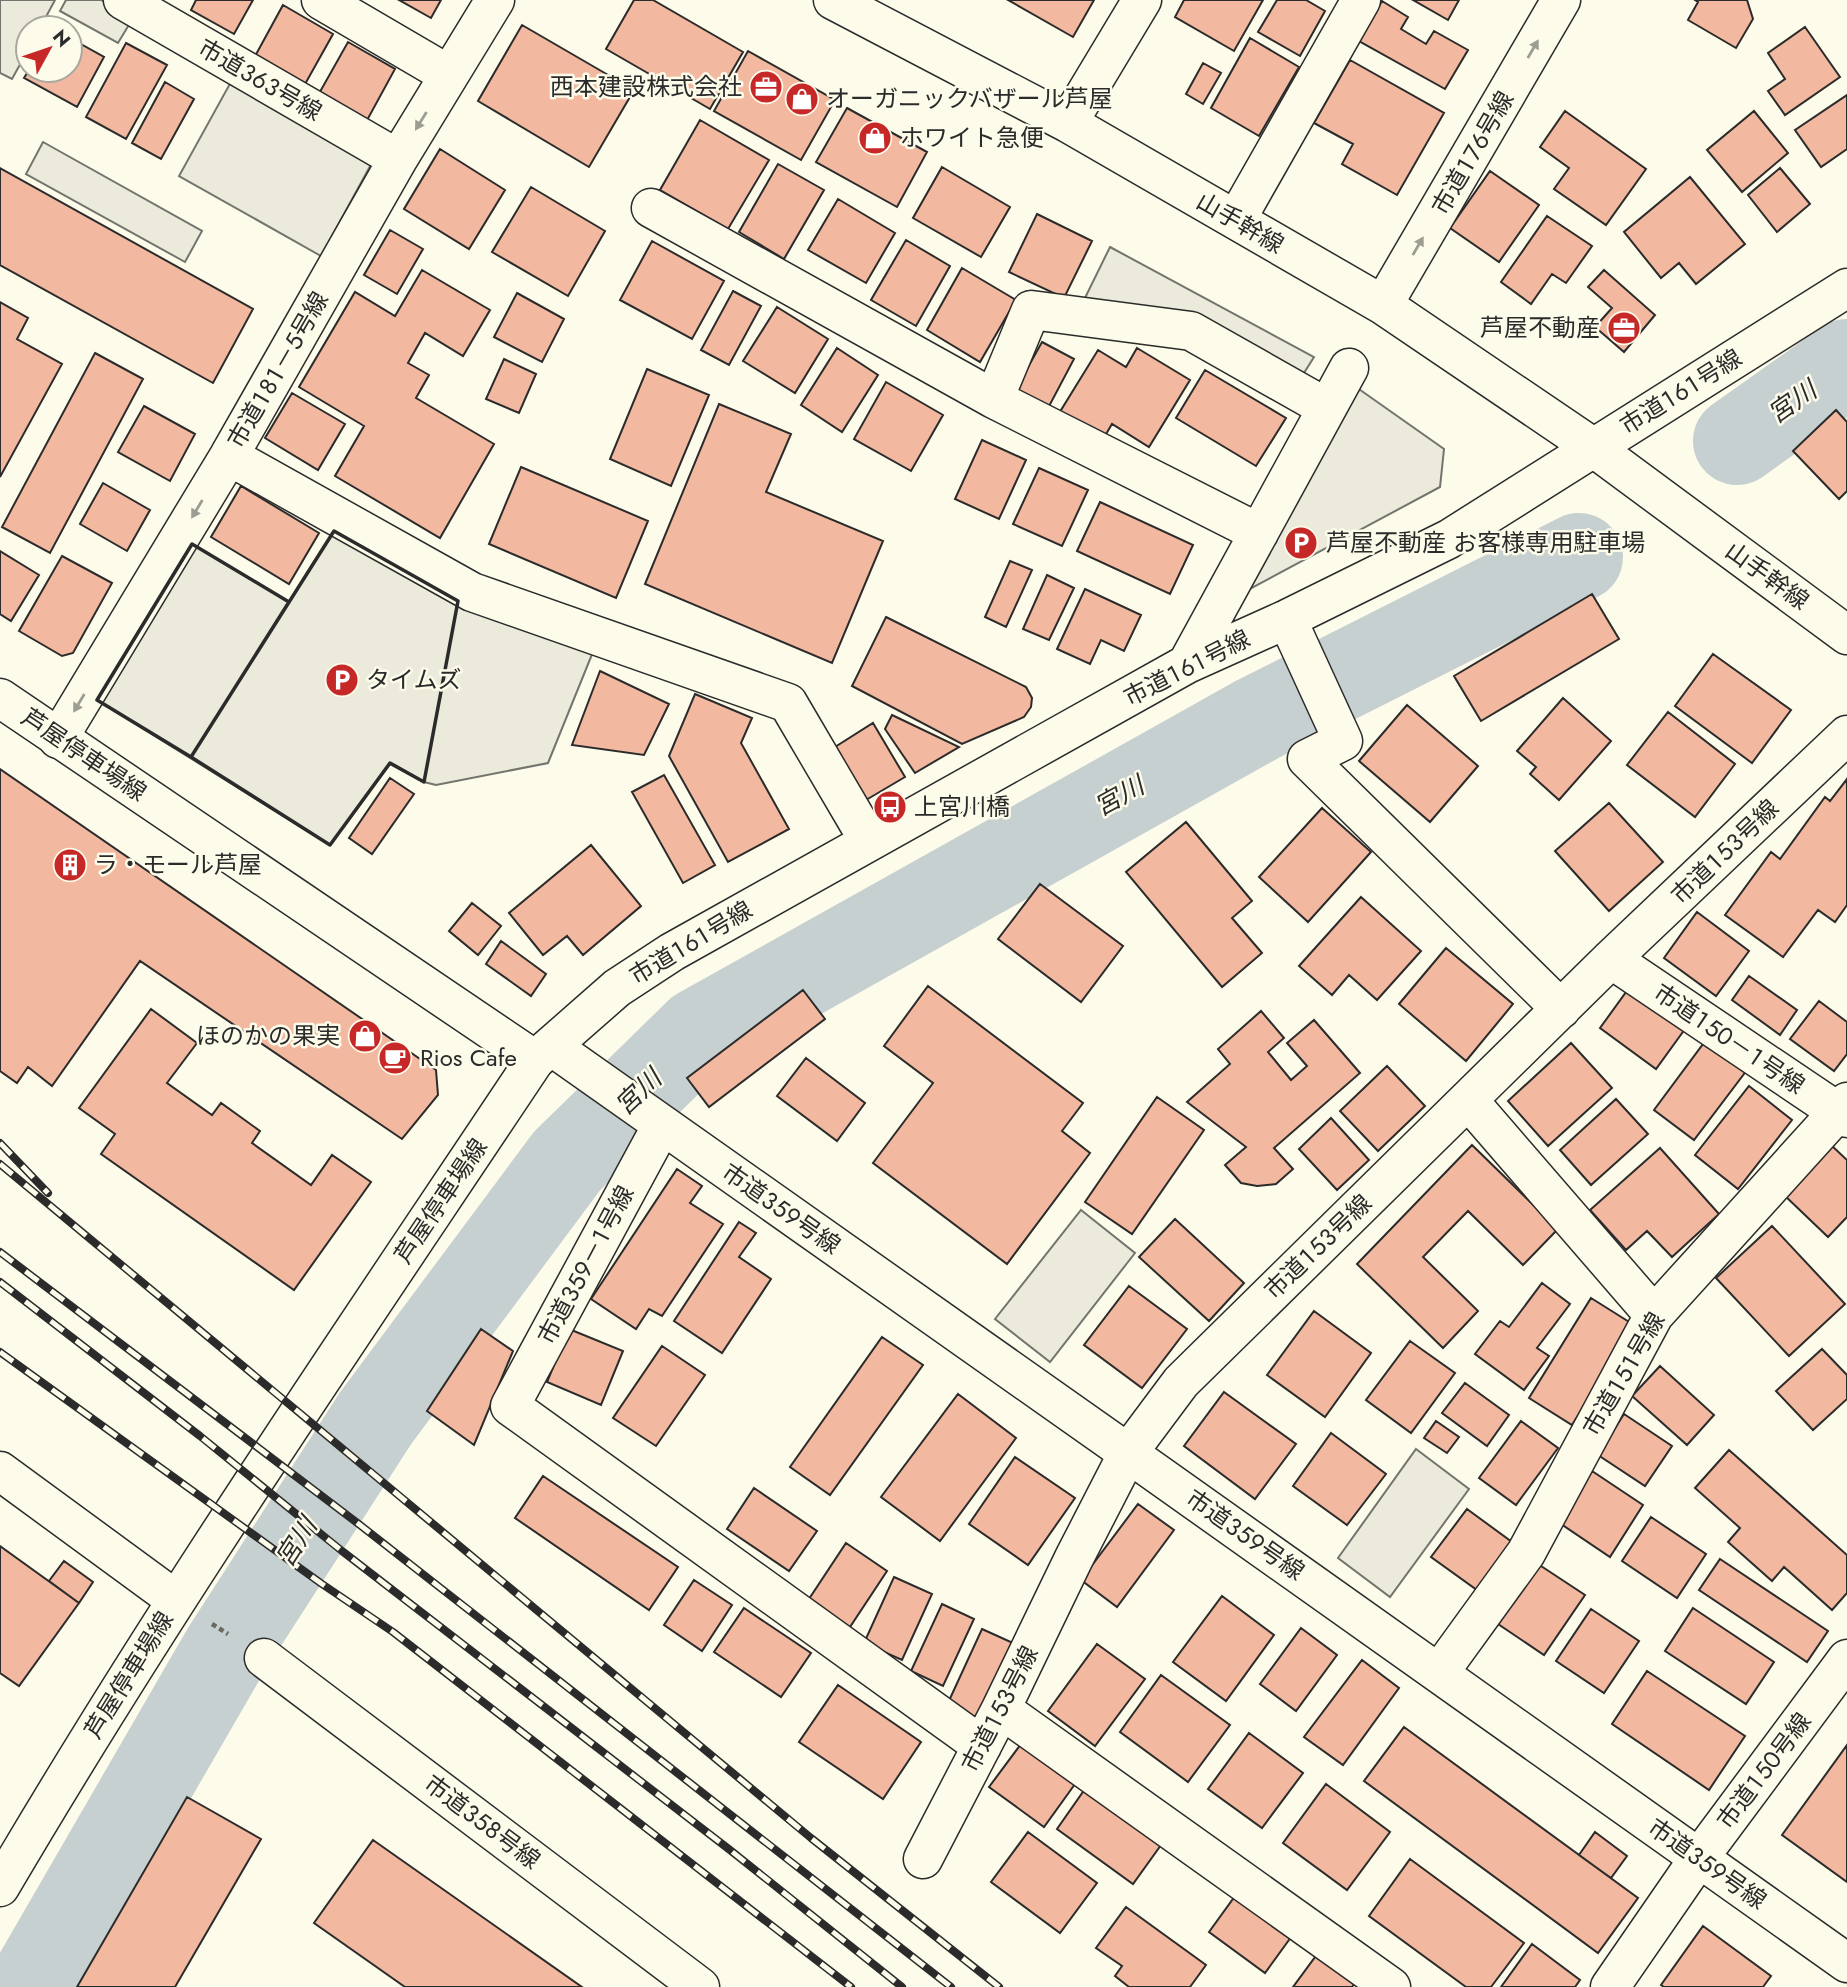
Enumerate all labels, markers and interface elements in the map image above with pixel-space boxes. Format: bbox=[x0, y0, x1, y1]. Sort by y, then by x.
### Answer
north arrow bbox=[14, 14, 84, 84]
text: N bbox=[46, 24, 77, 53]
street label: 市道３６３号線 bbox=[192, 30, 329, 129]
one-way arrow bbox=[1526, 40, 1539, 59]
office icon: 西本建設株式会社 bbox=[747, 68, 785, 106]
place label: 西本建設株式会社 bbox=[550, 69, 742, 104]
shop icon: オーガニックバザール芦屋 bbox=[783, 80, 821, 118]
place label: オーガニックバザール芦屋 bbox=[826, 81, 1113, 116]
street label: 市道１７６号線 bbox=[1423, 84, 1522, 221]
one-way arrow bbox=[415, 111, 427, 130]
shop icon: ホワイト急便 bbox=[856, 119, 894, 157]
place label: ホワイト急便 bbox=[900, 120, 1044, 155]
street label: 山手幹線 bbox=[1190, 183, 1291, 262]
one-way arrow bbox=[1412, 236, 1424, 256]
street label: 市道１８１－５号線 bbox=[218, 285, 337, 455]
office icon: 芦屋不動産 bbox=[1605, 309, 1643, 347]
place label: 芦屋不動産 bbox=[1480, 310, 1600, 345]
street label: 市道１６１号線 bbox=[1613, 340, 1748, 443]
water label: 宮川 bbox=[1760, 370, 1827, 432]
one-way arrow bbox=[191, 499, 203, 518]
parking icon: 芦屋不動産 お客様専用駐車場 bbox=[1282, 524, 1320, 562]
place label: 芦屋不動産 お客様専用駐車場 bbox=[1326, 525, 1645, 560]
street label: 山手幹線 bbox=[1718, 533, 1816, 618]
street label: 市道１６１号線 bbox=[1117, 621, 1256, 714]
parking icon: タイムズ bbox=[323, 661, 361, 699]
place label: タイムズ bbox=[366, 662, 462, 697]
one-way arrow bbox=[73, 694, 86, 713]
street label: 芦屋停車場線 bbox=[15, 700, 154, 809]
water label: 宮川 bbox=[1087, 765, 1154, 825]
bus stop icon: 上宮川橋 bbox=[871, 788, 909, 826]
place label: 上宮川橋 bbox=[914, 789, 1010, 824]
street label: 市道１５３号線 bbox=[1663, 791, 1786, 912]
building icon: ラ・モール芦屋 bbox=[51, 846, 89, 884]
place label: ラ・モール芦屋 bbox=[94, 847, 262, 882]
street label: 市道１６１号線 bbox=[623, 892, 759, 993]
street label: 市道１５０－１号線 bbox=[1647, 975, 1812, 1102]
shop icon: ほのかの果実 bbox=[346, 1017, 384, 1055]
place label: ほのかの果実 bbox=[196, 1018, 340, 1053]
cafe icon: Rios Cafe bbox=[376, 1039, 414, 1077]
place label: Rios Cafe bbox=[420, 1040, 517, 1075]
water label: 宮川 bbox=[606, 1058, 672, 1124]
street label: 芦屋停車場線 bbox=[386, 1131, 495, 1270]
street label: 市道３５９号線 bbox=[715, 1155, 848, 1262]
street label: 市道３５９－１号線 bbox=[529, 1179, 642, 1351]
street label: 市道１５３号線 bbox=[1256, 1186, 1379, 1307]
street label: 市道１５１号線 bbox=[1574, 1305, 1673, 1442]
street label: 市道３５９号線 bbox=[1179, 1481, 1312, 1588]
water label: 宮川 bbox=[266, 1507, 328, 1574]
street label: 芦屋停車場線 bbox=[76, 1604, 182, 1745]
street label: 市道１５３号線 bbox=[953, 1639, 1046, 1778]
street label: 市道１５０号線 bbox=[1708, 1705, 1819, 1836]
street label: 市道３５８号線 bbox=[417, 1766, 548, 1877]
street label: 市道３５９号線 bbox=[1641, 1810, 1774, 1917]

